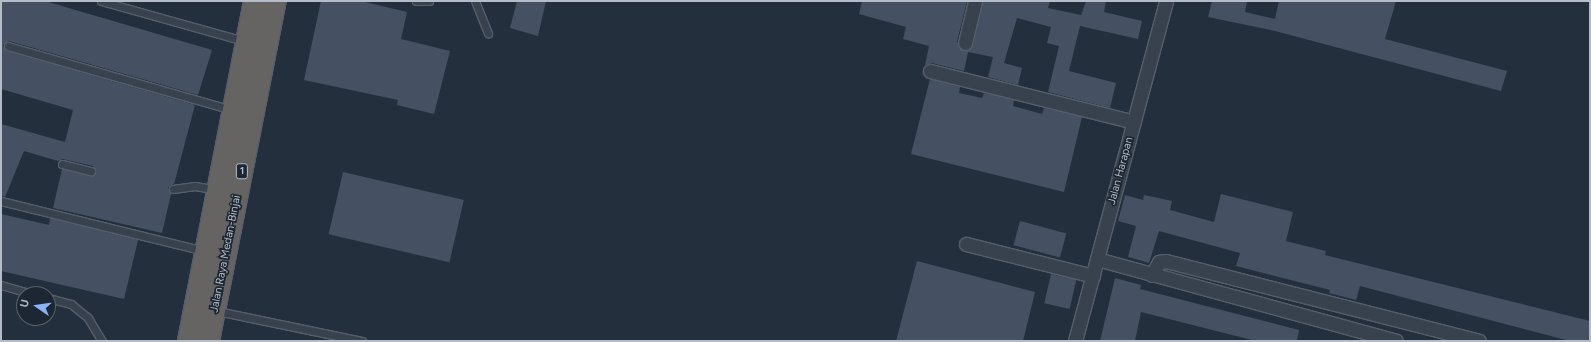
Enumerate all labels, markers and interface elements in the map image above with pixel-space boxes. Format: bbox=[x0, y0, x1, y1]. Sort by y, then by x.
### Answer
street label: Jalan Harapan bbox=[1106, 136, 1136, 206]
road number: 1 bbox=[235, 163, 249, 179]
street label: Jalan Raya Medan-Binjai bbox=[208, 194, 244, 314]
north arrow bbox=[16, 286, 56, 326]
text: U bbox=[18, 298, 32, 309]

